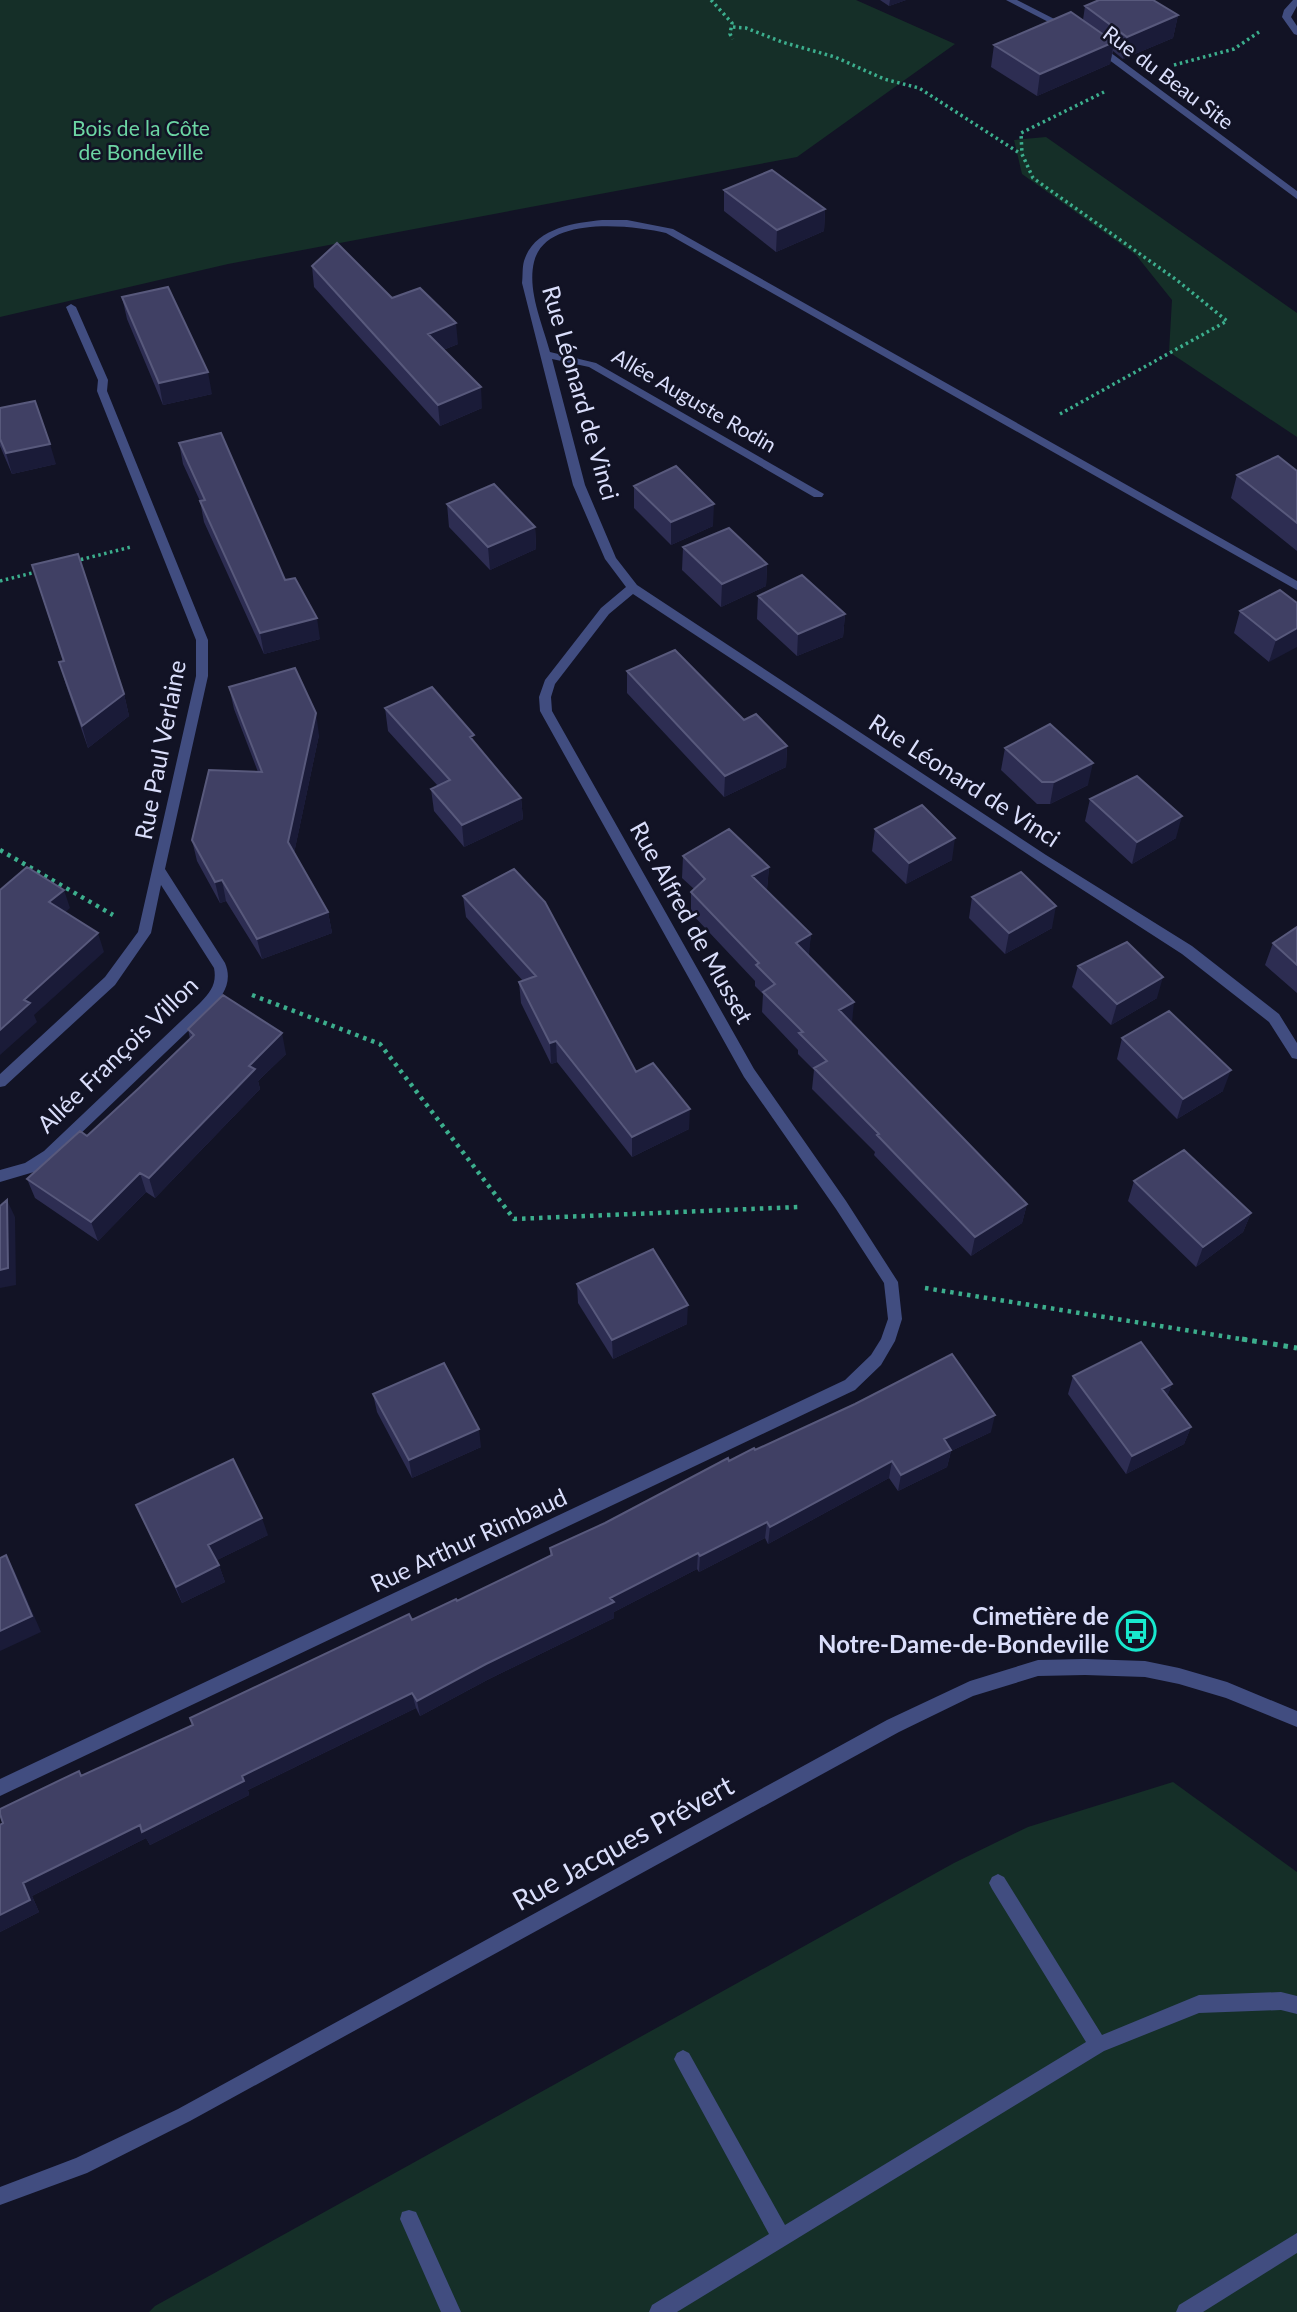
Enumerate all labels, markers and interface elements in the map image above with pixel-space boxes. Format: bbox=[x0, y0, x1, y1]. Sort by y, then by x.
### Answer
street label: Rue du Beau Site bbox=[1099, 20, 1239, 134]
park label: Bois de la Côte de Bondeville bbox=[72, 115, 210, 164]
street label: Rue Léonard de Vinci bbox=[537, 282, 626, 503]
street label: Allée Auguste Rodin bbox=[608, 343, 781, 457]
street label: Rue Paul Verlaine bbox=[128, 657, 191, 842]
street label: Rue Léonard de Vinci bbox=[864, 707, 1066, 852]
street label: Rue Alfred de Musset bbox=[625, 816, 760, 1029]
street label: Allée François Villon bbox=[31, 970, 203, 1138]
street label: Rue Arthur Rimbaud bbox=[366, 1481, 571, 1598]
place label: Cimetière de Notre-Dame-de-Bondeville bbox=[818, 1601, 1109, 1658]
bus stop icon: Cimetière de Notre-Dame-de-Bondeville bbox=[1115, 1610, 1157, 1652]
street label: Rue Jacques Prévert bbox=[506, 1767, 739, 1917]

